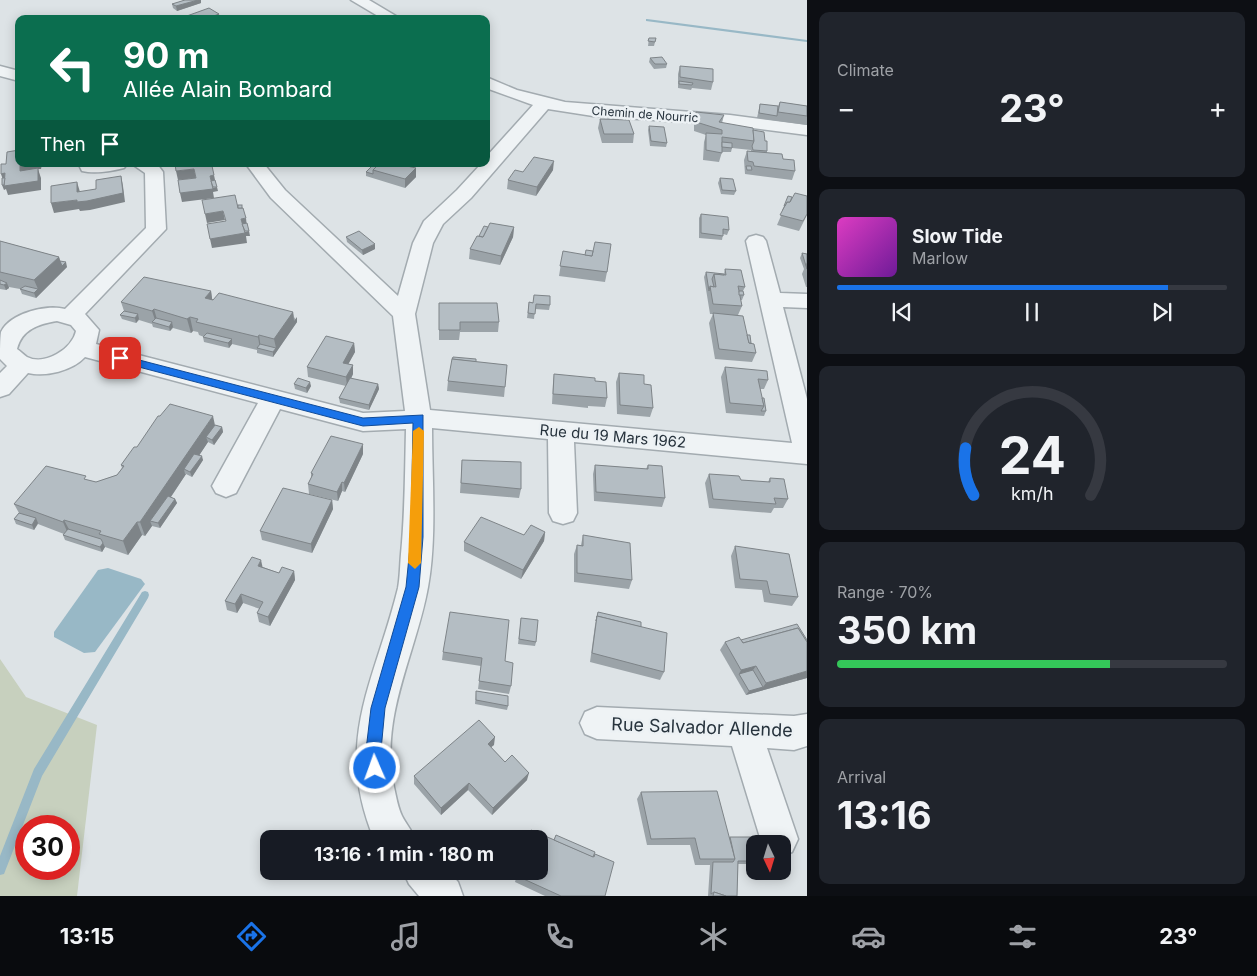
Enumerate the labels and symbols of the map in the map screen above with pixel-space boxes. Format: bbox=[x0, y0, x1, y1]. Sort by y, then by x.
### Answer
street label: Chemin de Nourric bbox=[591, 103, 699, 125]
pin bbox=[99, 337, 141, 379]
street label: Rue du 19 Mars 1962 bbox=[539, 420, 687, 452]
street label: Rue Salvador Allende bbox=[611, 713, 793, 741]
position arrow bbox=[348, 741, 400, 793]
speed limit sign: 30 bbox=[15, 815, 80, 880]
north arrow bbox=[746, 835, 791, 880]

